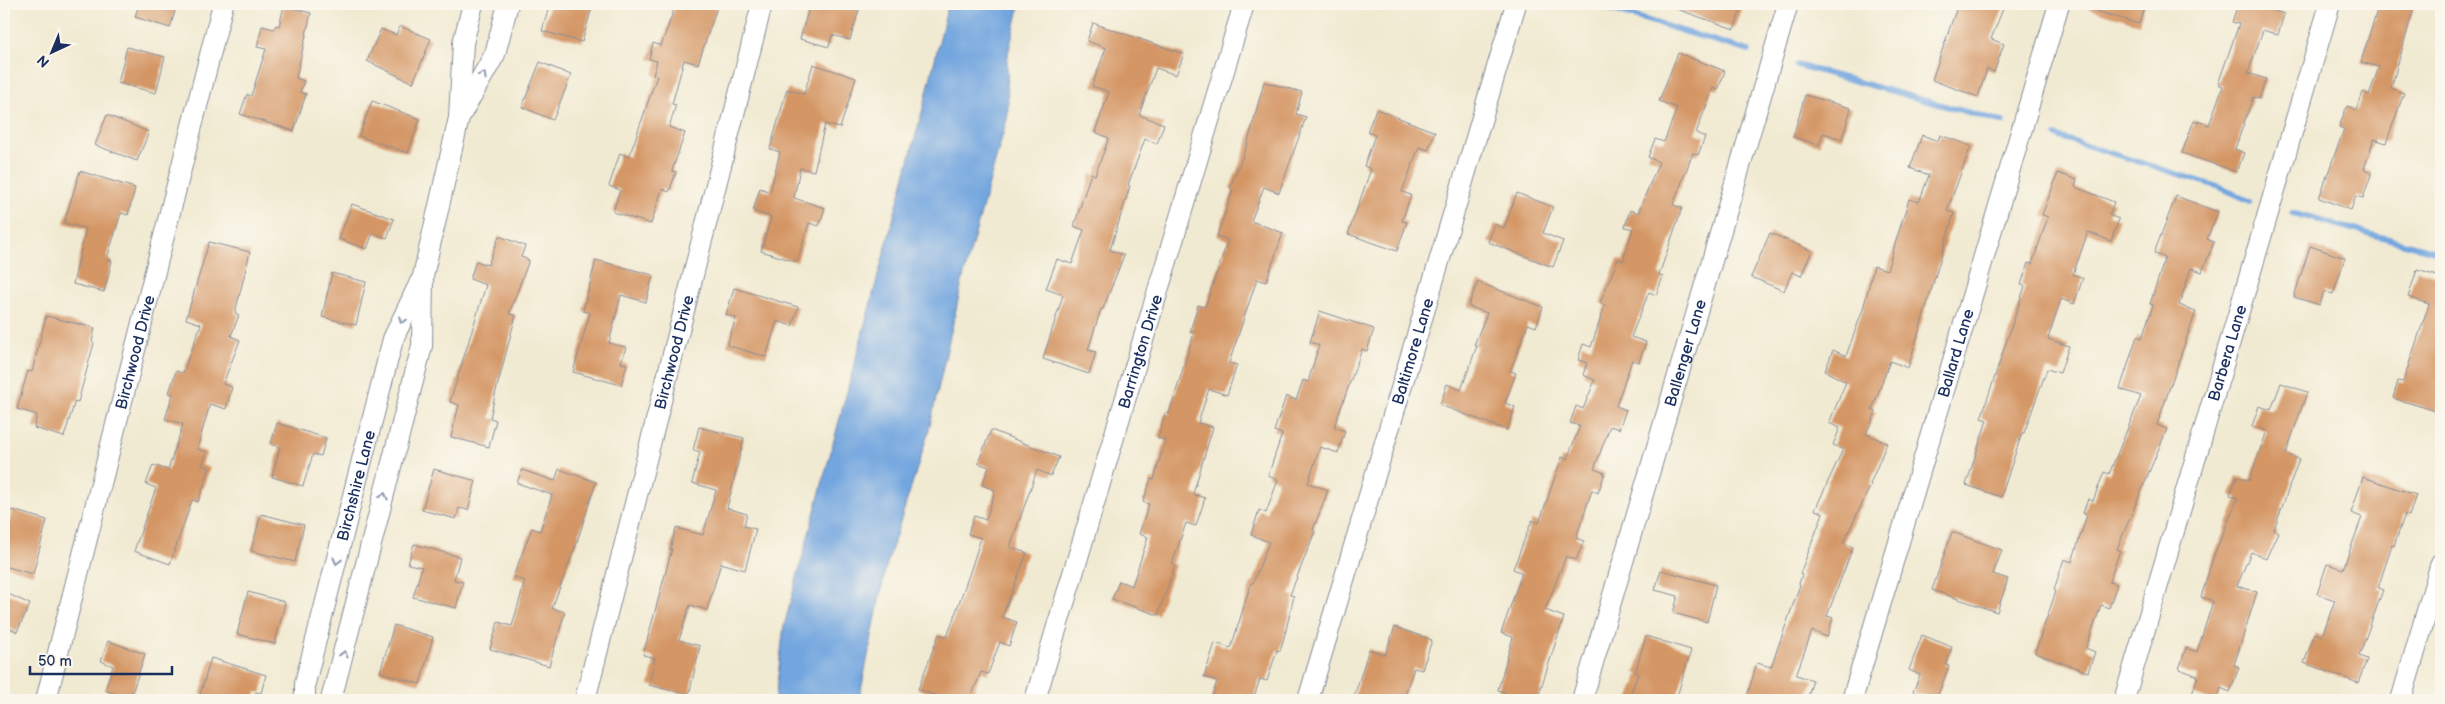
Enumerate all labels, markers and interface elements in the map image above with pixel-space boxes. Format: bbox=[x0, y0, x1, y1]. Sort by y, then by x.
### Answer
north arrow bbox=[28, 28, 78, 78]
text: N bbox=[34, 51, 53, 71]
one-way arrow bbox=[477, 72, 487, 81]
street label: Barrington Drive bbox=[1115, 292, 1167, 411]
street label: Birchwood Drive bbox=[112, 293, 160, 412]
street label: Birchwood Drive bbox=[651, 293, 699, 412]
street label: Baltimore Lane bbox=[1389, 296, 1439, 407]
street label: Ballenger Lane bbox=[1661, 297, 1711, 409]
street label: Barbera Lane bbox=[2205, 302, 2252, 404]
street label: Ballard Lane bbox=[1934, 306, 1979, 400]
one-way arrow bbox=[398, 315, 409, 324]
street label: Birchshire Lane bbox=[334, 428, 380, 543]
one-way arrow bbox=[378, 492, 389, 500]
one-way arrow bbox=[332, 556, 342, 564]
scale bar bbox=[30, 644, 172, 676]
one-way arrow bbox=[338, 649, 349, 658]
text: 50 m bbox=[38, 652, 72, 671]

